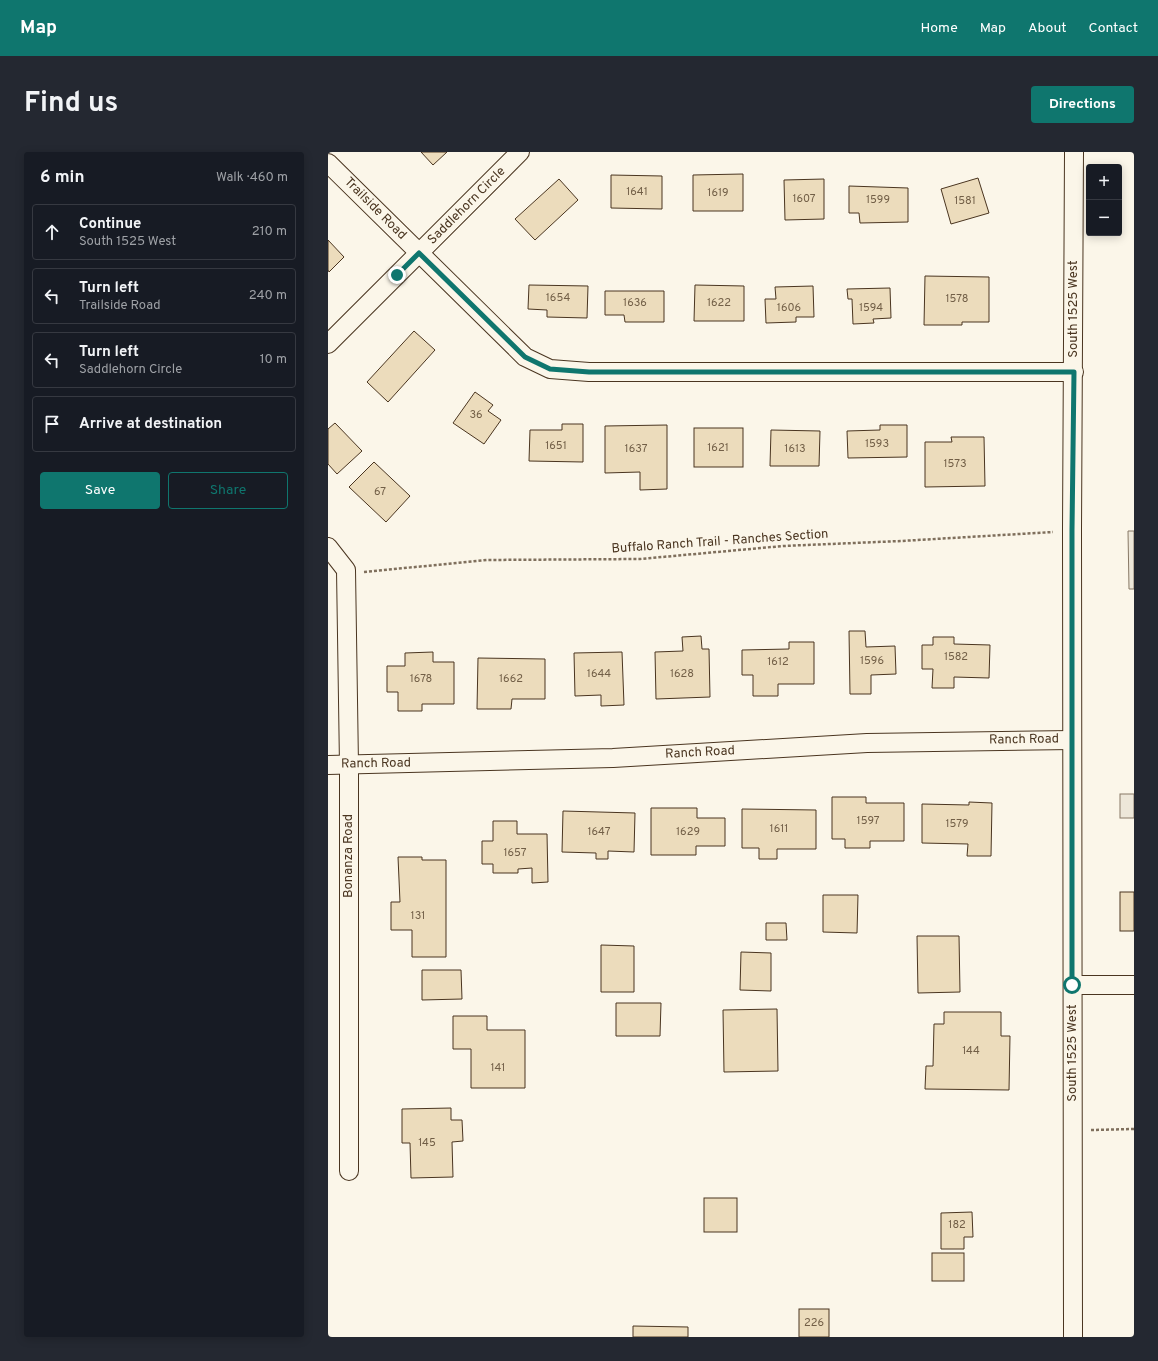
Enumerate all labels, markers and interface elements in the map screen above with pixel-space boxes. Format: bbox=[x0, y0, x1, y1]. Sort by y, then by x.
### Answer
text: Map bbox=[20, 16, 57, 40]
text: Home bbox=[921, 20, 958, 37]
text: Map bbox=[980, 20, 1006, 37]
text: About bbox=[1028, 20, 1067, 37]
text: Contact bbox=[1089, 20, 1138, 37]
text: Find us bbox=[24, 86, 118, 122]
button: Directions bbox=[1031, 86, 1134, 123]
street label: Saddlehorn Circle bbox=[425, 164, 509, 248]
map controls bbox=[1086, 164, 1122, 236]
button: + bbox=[1086, 164, 1122, 200]
text: 6 min bbox=[40, 167, 84, 189]
text: Walk · 460 m bbox=[216, 170, 288, 186]
street label: Trailside Road bbox=[340, 174, 410, 244]
house number: 1641 bbox=[626, 185, 648, 199]
house number: 1619 bbox=[707, 186, 729, 200]
house number: 1607 bbox=[792, 192, 816, 206]
house number: 1599 bbox=[866, 193, 890, 207]
house number: 1581 bbox=[954, 194, 976, 208]
button: − bbox=[1086, 200, 1122, 236]
text: Continue bbox=[79, 215, 141, 234]
icon: ahead bbox=[41, 221, 63, 243]
text: 210 m bbox=[252, 224, 287, 240]
text: South 1525 West bbox=[79, 234, 176, 250]
street label: South 1525 West bbox=[1066, 260, 1082, 358]
route end bbox=[388, 266, 406, 284]
text: Turn left bbox=[79, 279, 139, 298]
icon: left bbox=[41, 285, 63, 307]
text: 240 m bbox=[249, 288, 287, 304]
house number: 1654 bbox=[546, 291, 570, 305]
house number: 1578 bbox=[946, 292, 968, 306]
house number: 1636 bbox=[623, 296, 647, 310]
house number: 1622 bbox=[707, 296, 731, 310]
text: Trailside Road bbox=[79, 298, 161, 314]
house number: 1606 bbox=[777, 301, 801, 315]
house number: 1594 bbox=[859, 301, 883, 315]
text: Turn left bbox=[79, 343, 139, 362]
icon: left bbox=[41, 349, 63, 371]
text: 10 m bbox=[260, 352, 287, 368]
text: Saddlehorn Circle bbox=[79, 362, 182, 378]
house number: 36 bbox=[469, 408, 483, 422]
icon: arrive bbox=[41, 413, 63, 435]
text: Arrive at destination bbox=[79, 415, 222, 434]
house number: 1593 bbox=[865, 437, 889, 451]
house number: 1651 bbox=[545, 439, 567, 453]
house number: 1621 bbox=[707, 441, 729, 455]
house number: 1637 bbox=[625, 442, 648, 456]
house number: 1613 bbox=[784, 442, 806, 456]
house number: 1573 bbox=[943, 457, 967, 471]
button: Save bbox=[40, 472, 160, 509]
button: Share bbox=[168, 472, 288, 509]
house number: 67 bbox=[374, 485, 386, 499]
street label: Buffalo Ranch Trail - Ranches Section bbox=[611, 526, 829, 558]
house number: 1582 bbox=[944, 650, 968, 664]
house number: 1596 bbox=[860, 654, 884, 668]
house number: 1612 bbox=[767, 655, 789, 669]
house number: 1644 bbox=[587, 667, 611, 681]
house number: 1628 bbox=[670, 667, 694, 681]
house number: 1678 bbox=[410, 672, 432, 686]
house number: 1662 bbox=[499, 672, 523, 686]
street label: Ranch Road bbox=[989, 731, 1059, 749]
street label: Ranch Road bbox=[665, 743, 735, 763]
street label: Ranch Road bbox=[341, 755, 411, 773]
street label: Bonanza Road bbox=[341, 814, 357, 898]
house number: 1597 bbox=[857, 814, 880, 828]
house number: 1579 bbox=[945, 817, 969, 831]
house number: 1611 bbox=[770, 822, 788, 836]
house number: 1647 bbox=[587, 825, 611, 839]
house number: 1629 bbox=[676, 825, 700, 839]
house number: 1657 bbox=[503, 846, 527, 860]
house number: 131 bbox=[411, 909, 425, 923]
route start bbox=[1063, 976, 1081, 994]
street label: South 1525 West bbox=[1065, 1004, 1081, 1102]
house number: 144 bbox=[962, 1044, 980, 1058]
house number: 141 bbox=[491, 1061, 505, 1075]
house number: 145 bbox=[418, 1136, 436, 1150]
house number: 182 bbox=[948, 1218, 966, 1232]
house number: 226 bbox=[804, 1316, 824, 1330]

